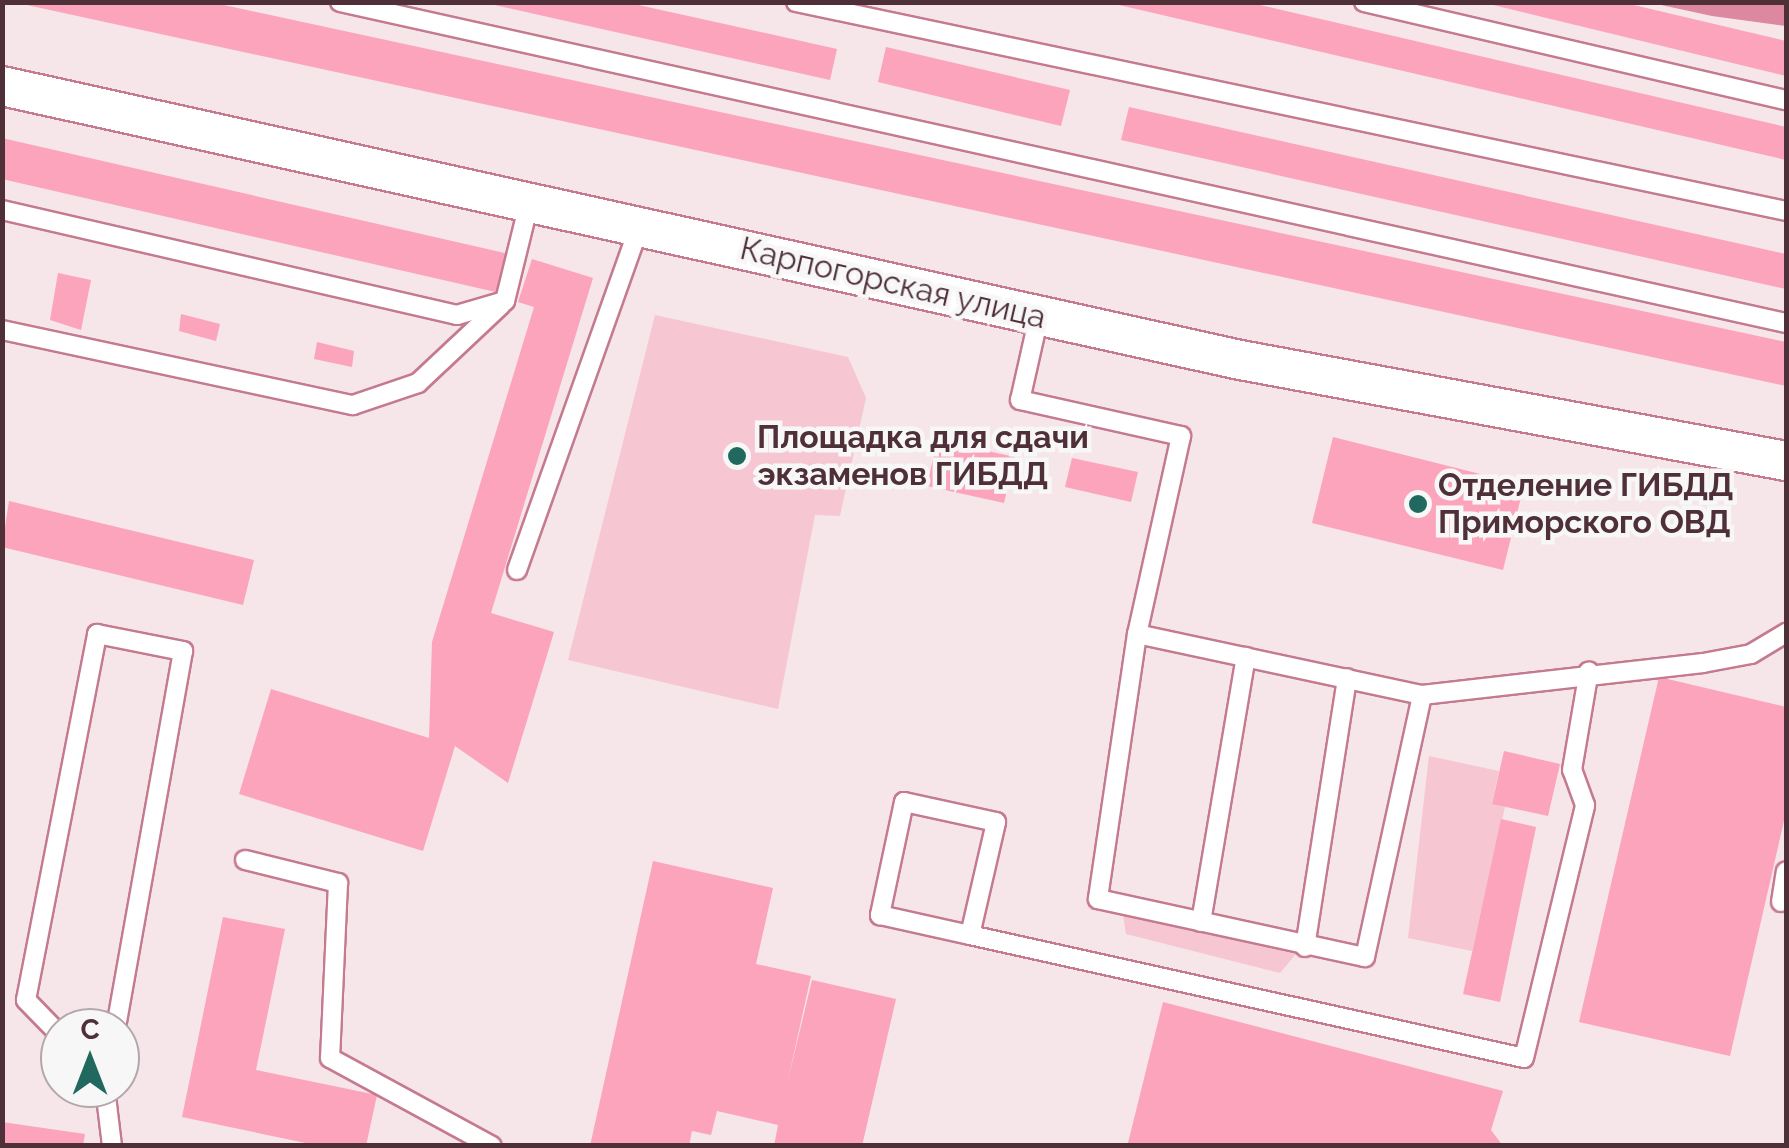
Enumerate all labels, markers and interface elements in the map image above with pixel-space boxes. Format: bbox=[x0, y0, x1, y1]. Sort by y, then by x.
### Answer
street label: Карпогорская улица bbox=[736, 229, 1050, 337]
place label: Площадка для сдачи экзаменов ГИБДД bbox=[757, 419, 1089, 494]
marker: Площадка для сдачи экзаменов ГИБДД bbox=[726, 445, 748, 467]
place label: Отделение ГИБДД Приморского ОВД bbox=[1438, 467, 1733, 542]
marker: Отделение ГИБДД Приморского ОВД bbox=[1407, 493, 1429, 515]
north arrow bbox=[40, 1008, 140, 1108]
text: С bbox=[80, 1013, 100, 1046]

